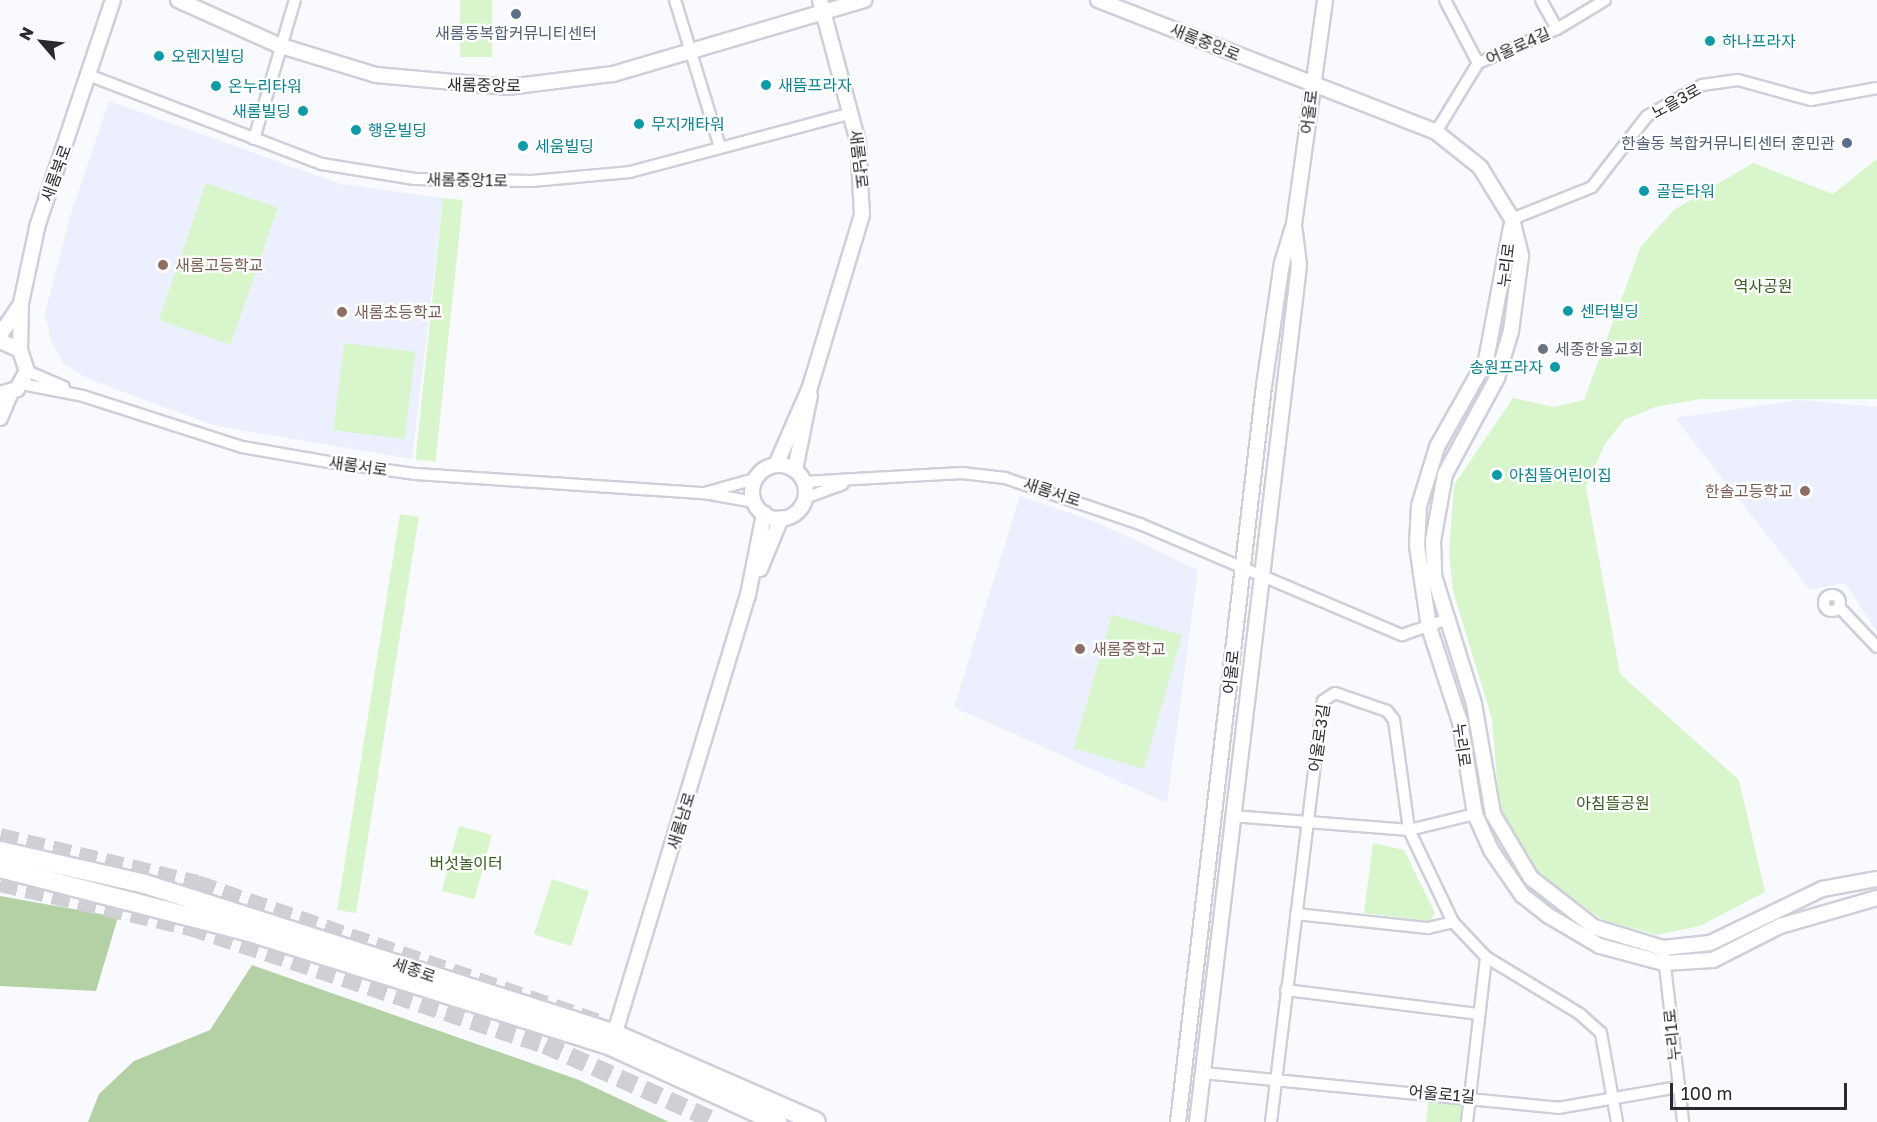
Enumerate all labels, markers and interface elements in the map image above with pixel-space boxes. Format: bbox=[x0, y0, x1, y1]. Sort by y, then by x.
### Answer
marker: 새롬동복합커뮤니티센터 bbox=[509, 7, 523, 21]
north arrow bbox=[12, 12, 72, 72]
street label: 새롬중앙로 bbox=[1167, 19, 1243, 65]
text: N bbox=[14, 23, 38, 44]
place label: 새롬동복합커뮤니티센터 bbox=[435, 23, 597, 43]
street label: 어울로4길 bbox=[1483, 23, 1553, 69]
place label: 하나프라자 bbox=[1722, 31, 1796, 51]
marker: 하나프라자 bbox=[1703, 34, 1717, 48]
place label: 오렌지빌딩 bbox=[171, 46, 245, 66]
marker: 오렌지빌딩 bbox=[152, 49, 166, 63]
street label: 새롬중앙로 bbox=[447, 75, 521, 95]
place label: 새뜸프라자 bbox=[778, 75, 852, 95]
place label: 온누리타워 bbox=[228, 76, 302, 96]
marker: 새뜸프라자 bbox=[759, 78, 773, 92]
marker: 온누리타워 bbox=[209, 79, 223, 93]
street label: 노을3로 bbox=[1648, 80, 1704, 122]
street label: 어울로 bbox=[1297, 89, 1321, 135]
place label: 새롬빌딩 bbox=[232, 101, 291, 121]
marker: 새롬빌딩 bbox=[296, 104, 310, 118]
place label: 무지개타워 bbox=[651, 114, 725, 134]
marker: 무지개타워 bbox=[632, 117, 646, 131]
place label: 행운빌딩 bbox=[368, 120, 427, 140]
marker: 행운빌딩 bbox=[349, 123, 363, 137]
street label: 새롬남로 bbox=[846, 129, 872, 189]
place label: 한솔동 복합커뮤니티센터 훈민관 bbox=[1621, 133, 1835, 153]
place label: 세움빌딩 bbox=[535, 136, 594, 156]
marker: 한솔동 복합커뮤니티센터 훈민관 bbox=[1840, 136, 1854, 150]
marker: 세움빌딩 bbox=[516, 139, 530, 153]
street label: 새롬북로 bbox=[37, 142, 75, 204]
street label: 새롬중앙1로 bbox=[426, 170, 508, 190]
place label: 골든타워 bbox=[1656, 181, 1715, 201]
marker: 골든타워 bbox=[1637, 184, 1651, 198]
street label: 누리로 bbox=[1494, 242, 1518, 288]
place label: 새롬고등학교 bbox=[175, 255, 263, 275]
marker: 새롬고등학교 bbox=[156, 258, 170, 272]
park label: 역사공원 bbox=[1734, 276, 1792, 296]
place label: 센터빌딩 bbox=[1580, 301, 1639, 321]
place label: 새롬초등학교 bbox=[354, 302, 442, 322]
marker: 센터빌딩 bbox=[1561, 304, 1575, 318]
marker: 새롬초등학교 bbox=[335, 305, 349, 319]
place label: 세종한울교회 bbox=[1555, 339, 1643, 359]
marker: 세종한울교회 bbox=[1536, 342, 1550, 356]
place label: 송원프라자 bbox=[1469, 357, 1543, 377]
marker: 송원프라자 bbox=[1548, 360, 1562, 374]
street label: 새롬서로 bbox=[328, 452, 388, 480]
place label: 아침뜰어린이집 bbox=[1509, 465, 1612, 485]
marker: 아침뜰어린이집 bbox=[1490, 468, 1504, 482]
street label: 새롬서로 bbox=[1021, 474, 1083, 510]
place label: 한솔고등학교 bbox=[1705, 481, 1793, 501]
marker: 한솔고등학교 bbox=[1798, 484, 1812, 498]
place label: 새롬중학교 bbox=[1092, 639, 1166, 659]
marker: 새롬중학교 bbox=[1073, 642, 1087, 656]
street label: 어울로 bbox=[1219, 649, 1243, 695]
street label: 어울로3길 bbox=[1305, 703, 1333, 773]
street label: 누리로 bbox=[1449, 722, 1475, 768]
street label: 새롬남로 bbox=[663, 790, 699, 852]
park label: 아침뜰공원 bbox=[1576, 793, 1650, 813]
park label: 버섯놀이터 bbox=[429, 853, 503, 873]
street label: 세종로 bbox=[390, 954, 438, 986]
street label: 누리1로 bbox=[1660, 1008, 1684, 1062]
scale bar bbox=[1673, 1071, 1850, 1109]
street label: 어울로1길 bbox=[1408, 1082, 1476, 1106]
text: 100 m bbox=[1681, 1082, 1732, 1104]

